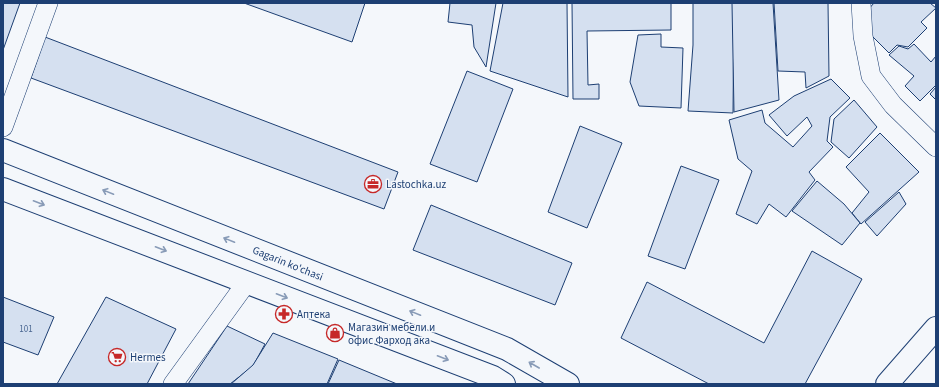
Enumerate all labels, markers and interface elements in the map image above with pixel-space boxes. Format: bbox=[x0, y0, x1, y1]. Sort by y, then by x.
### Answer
office icon: Lastochka.uz bbox=[363, 174, 383, 194]
place label: Lastochka.uz bbox=[386, 177, 446, 192]
one-way arrow bbox=[102, 187, 114, 195]
one-way arrow bbox=[33, 200, 45, 208]
one-way arrow bbox=[223, 235, 235, 243]
street label: Gagarin ko'chasi bbox=[250, 242, 325, 284]
one-way arrow bbox=[155, 246, 167, 254]
one-way arrow bbox=[276, 292, 288, 300]
pharmacy icon: Аптека bbox=[274, 304, 294, 324]
place label: Аптека bbox=[297, 307, 330, 322]
one-way arrow bbox=[409, 309, 421, 317]
place label: Магазин мебели и офис Фарход ака bbox=[348, 320, 435, 348]
house number: 101 bbox=[19, 323, 33, 336]
shop icon: Магазин мебели и офис Фарход ака bbox=[325, 323, 345, 343]
supermarket icon: Hermes bbox=[107, 347, 127, 367]
place label: Hermes bbox=[130, 350, 166, 365]
one-way arrow bbox=[436, 355, 448, 363]
one-way arrow bbox=[528, 360, 540, 368]

